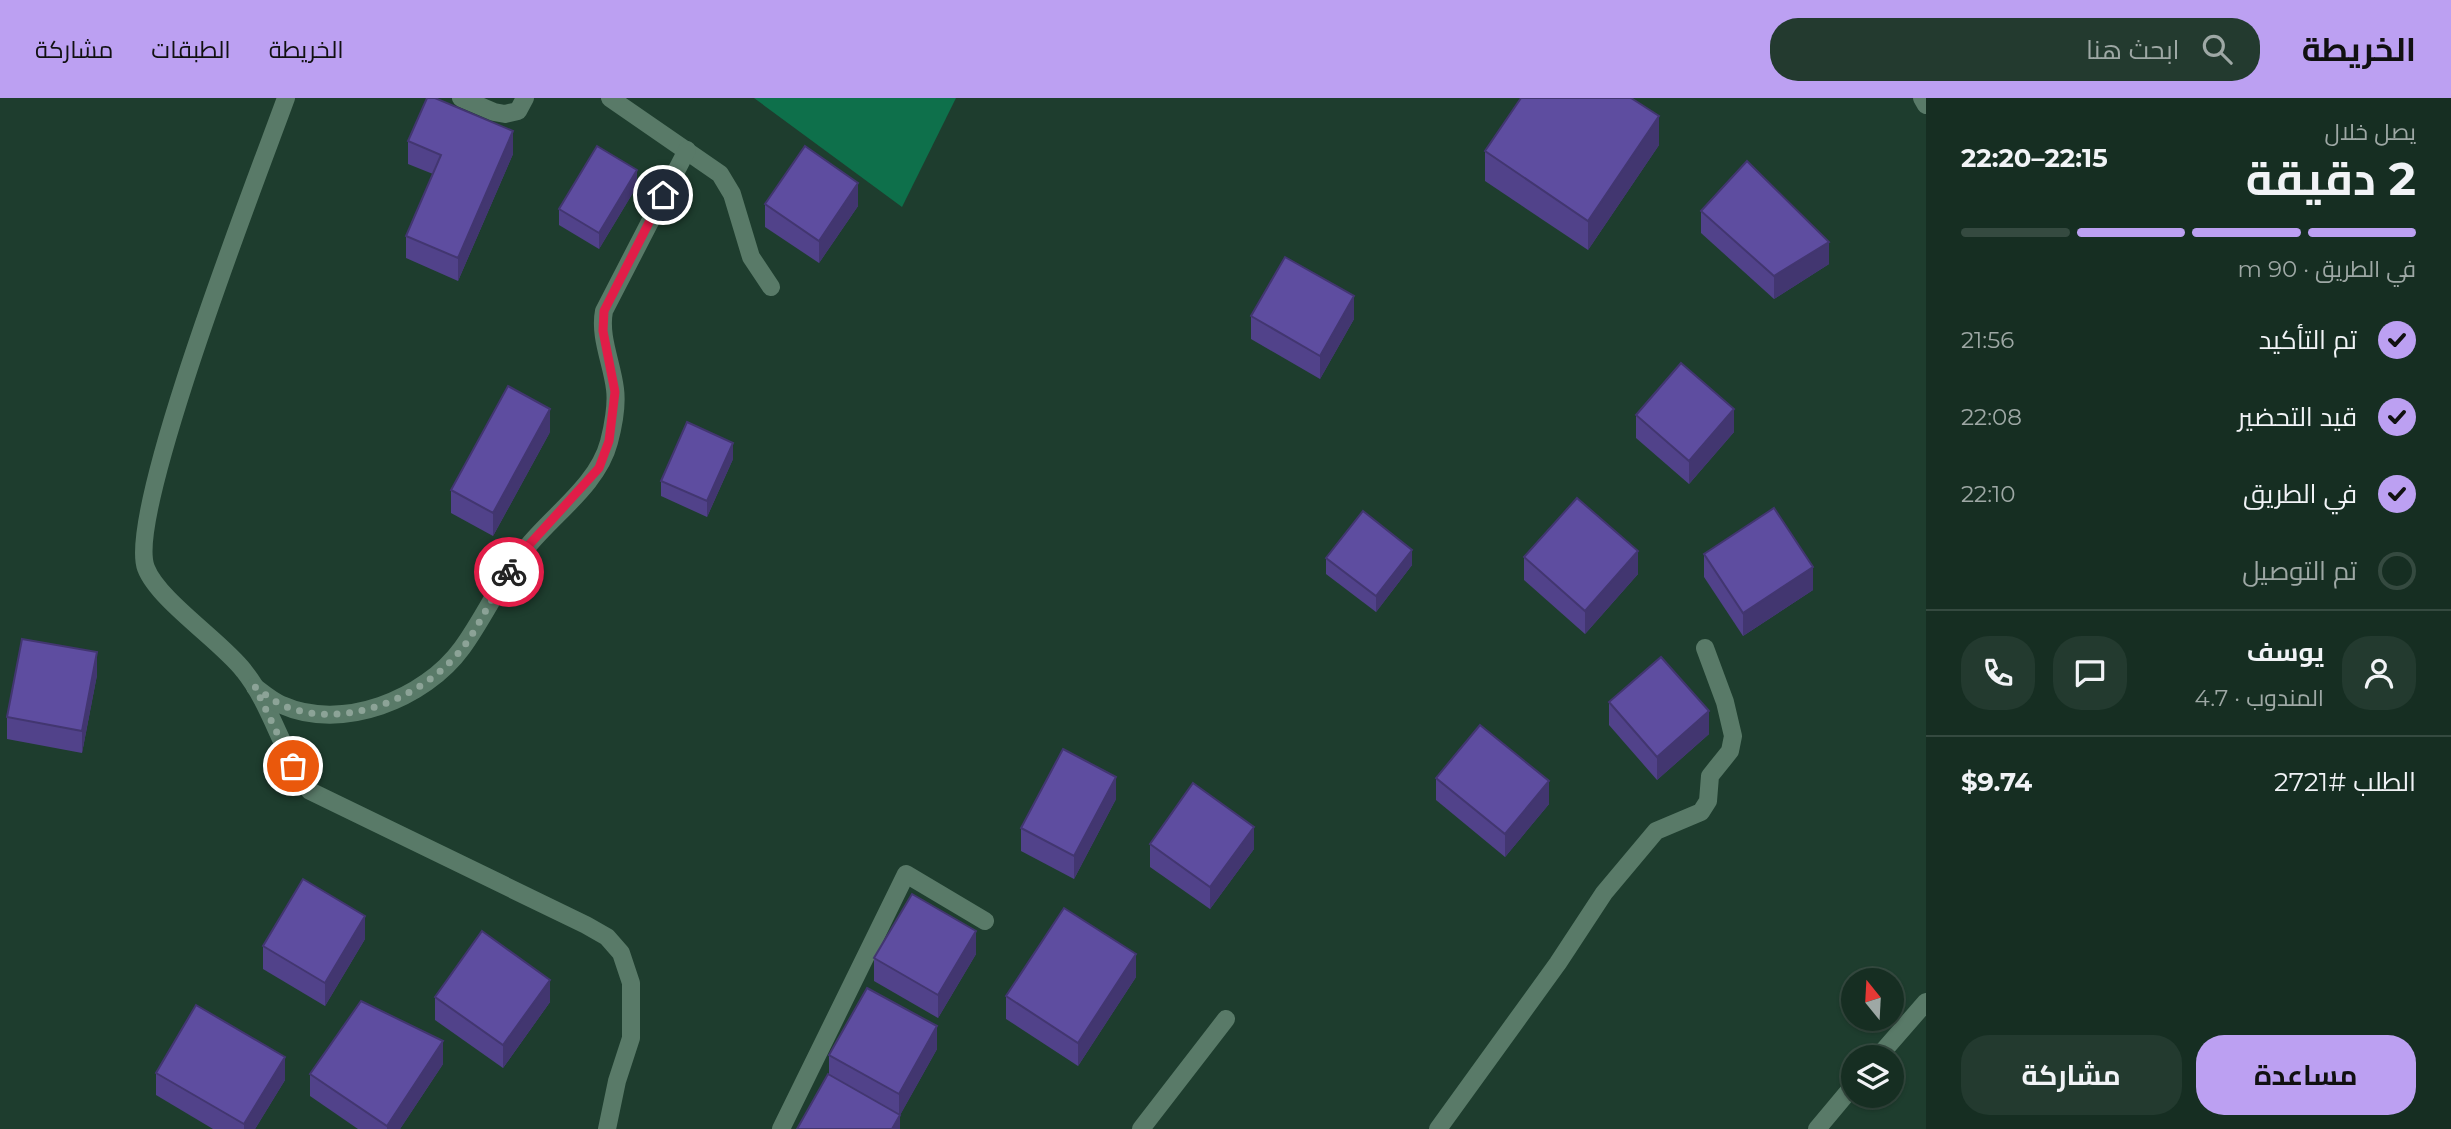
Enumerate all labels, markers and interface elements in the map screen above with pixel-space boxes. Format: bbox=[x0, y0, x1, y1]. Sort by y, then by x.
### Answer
search box bbox=[1770, 18, 2260, 81]
text: الخريطة bbox=[2302, 29, 2416, 69]
icon: search bbox=[2198, 30, 2236, 68]
text: ابحث هنا bbox=[2086, 34, 2180, 66]
text: مشاركة bbox=[35, 35, 113, 64]
text: الطبقات bbox=[151, 35, 231, 64]
text: الخريطة bbox=[269, 35, 344, 64]
text: يصل خلال bbox=[2325, 118, 2416, 146]
text: 22:15–22:20 bbox=[1961, 142, 2108, 174]
text: 2 دقيقة bbox=[2246, 150, 2416, 207]
pin bbox=[633, 165, 693, 225]
icon: home bbox=[644, 176, 682, 214]
text: في الطريق · 90 m bbox=[2238, 255, 2416, 283]
icon: check bbox=[2378, 321, 2416, 359]
text: تم التأكيد bbox=[2259, 324, 2357, 356]
text: 21:56 bbox=[1961, 326, 2014, 354]
icon: check bbox=[2378, 398, 2416, 436]
text: قيد التحضير bbox=[2238, 401, 2357, 433]
text: 22:08 bbox=[1961, 403, 2022, 431]
icon: check bbox=[2378, 475, 2416, 513]
text: في الطريق bbox=[2243, 478, 2357, 510]
text: 22:10 bbox=[1961, 480, 2016, 508]
courier bbox=[474, 537, 544, 607]
icon: bike bbox=[490, 553, 528, 591]
text: تم التوصيل bbox=[2242, 555, 2357, 587]
button: phone bbox=[1961, 636, 2035, 710]
button: chat bbox=[2053, 636, 2127, 710]
text: يوسف bbox=[2247, 636, 2324, 668]
button: person bbox=[2342, 636, 2416, 710]
text: المندوب · 4.7 bbox=[2195, 684, 2324, 712]
pin bbox=[263, 736, 323, 796]
icon: bag bbox=[274, 747, 312, 785]
text: $9.74 bbox=[1961, 766, 2032, 798]
text: الطلب #2721 bbox=[2274, 766, 2416, 798]
north arrow bbox=[1841, 968, 1904, 1031]
map controls bbox=[1841, 968, 1904, 1108]
button: مشاركة bbox=[1961, 1035, 2182, 1115]
button: مساعدة bbox=[2196, 1035, 2416, 1115]
button: layers bbox=[1841, 1045, 1904, 1108]

